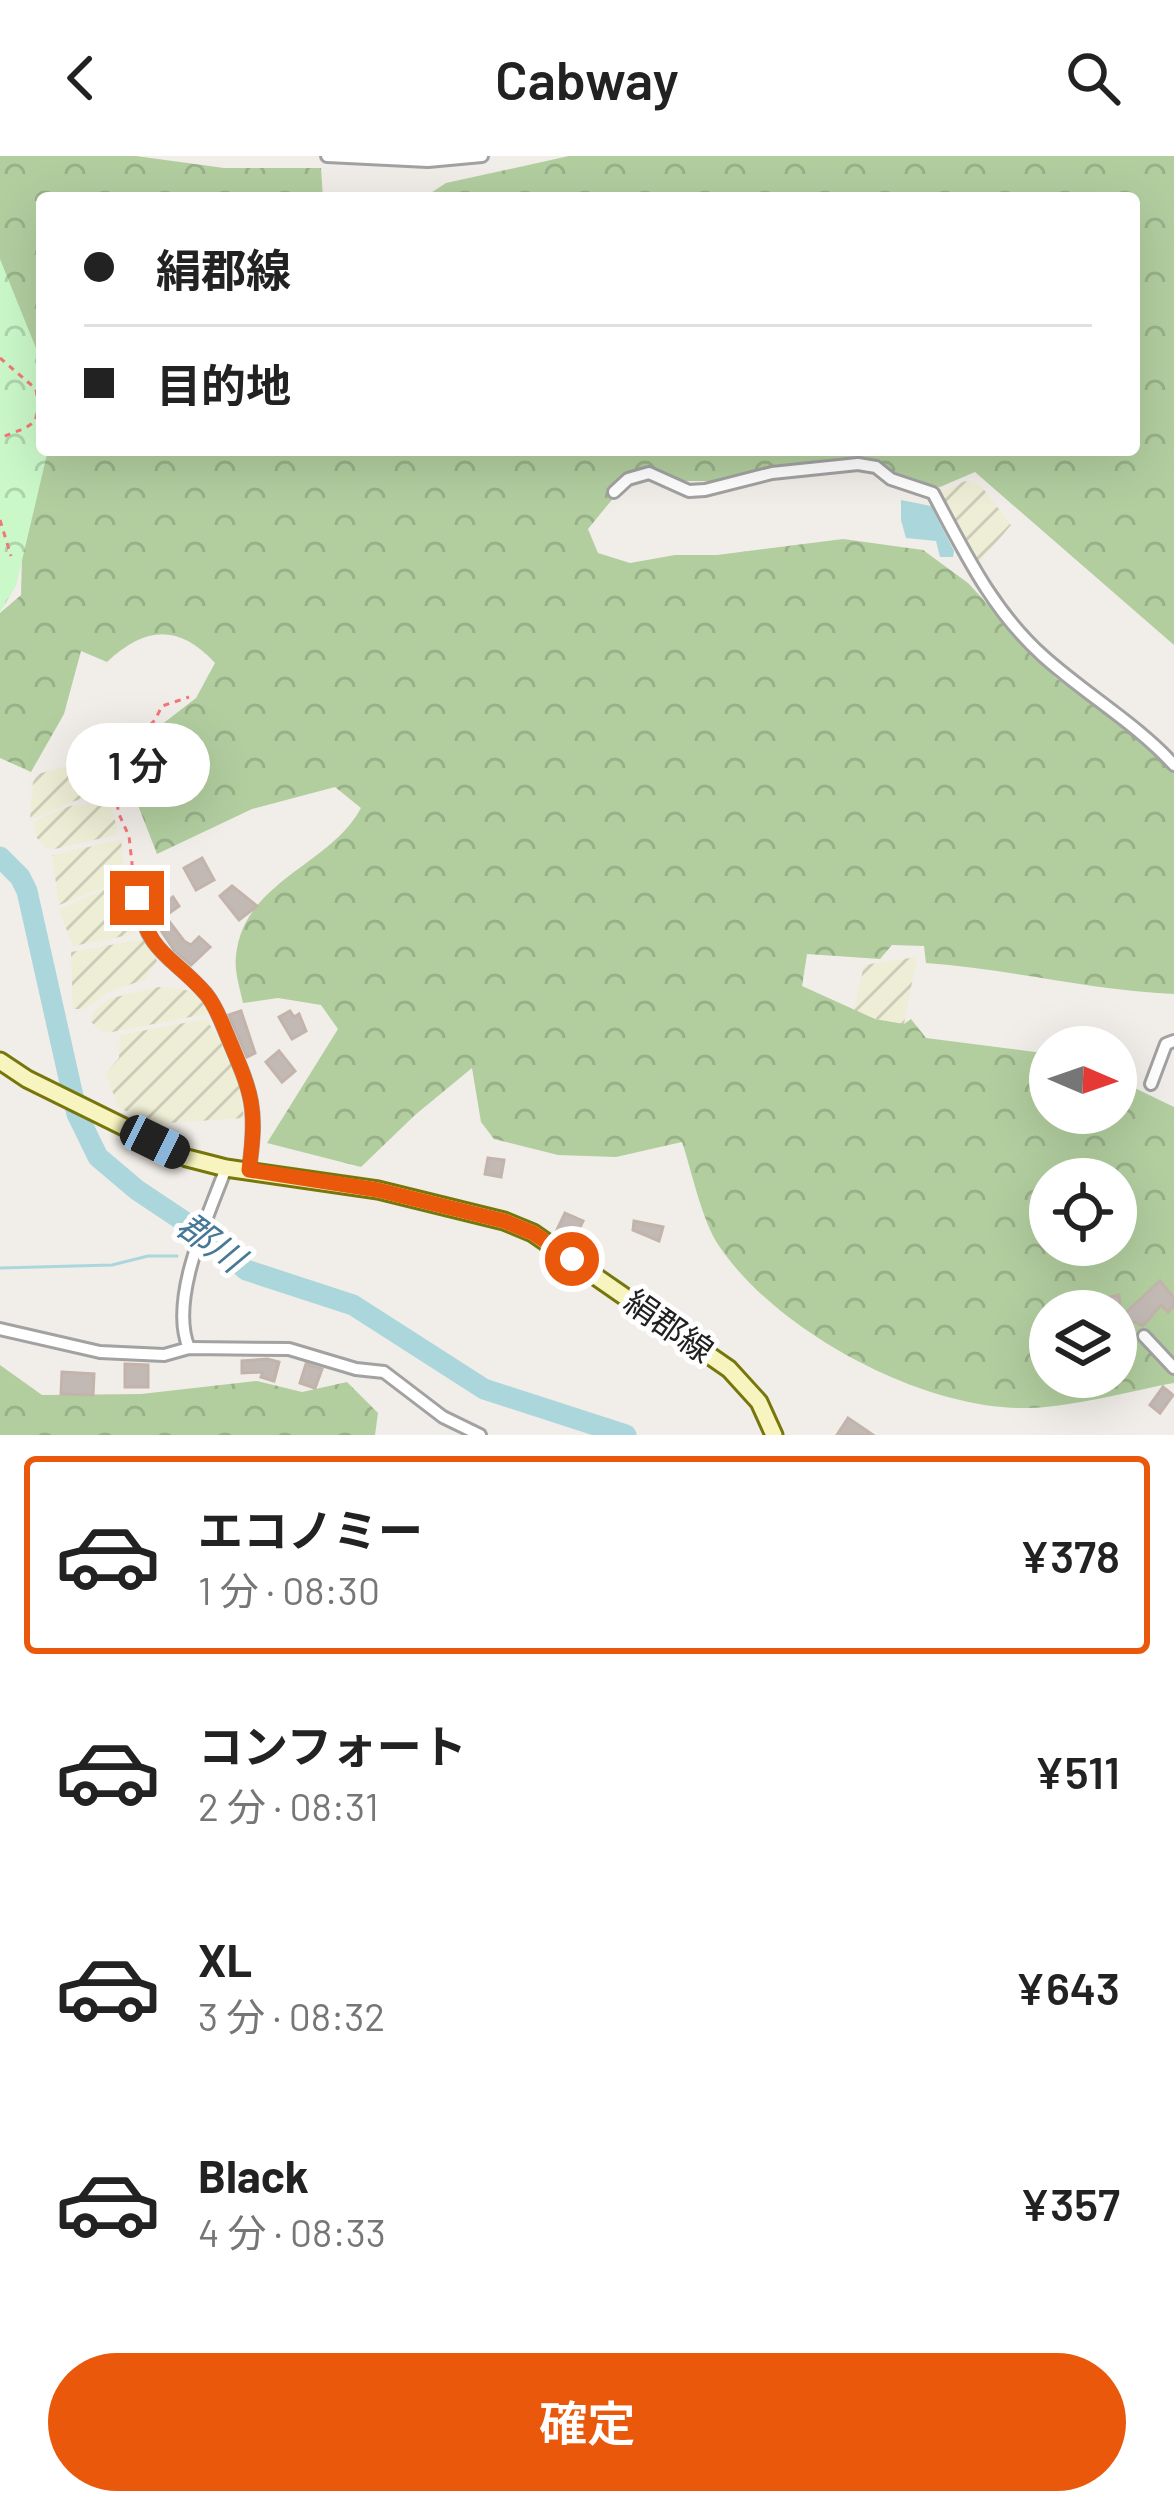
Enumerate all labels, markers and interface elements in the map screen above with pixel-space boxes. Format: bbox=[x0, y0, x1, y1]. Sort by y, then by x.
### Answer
icon: back bbox=[48, 45, 114, 111]
icon: search bbox=[1060, 45, 1126, 111]
text: Cabway bbox=[495, 46, 679, 111]
text: 絹郡線 bbox=[156, 242, 291, 296]
text: 目的地 bbox=[156, 357, 291, 411]
callout: 1 分 bbox=[65, 724, 209, 808]
text: 1 分 bbox=[108, 741, 168, 788]
route end bbox=[110, 871, 164, 925]
north arrow bbox=[1029, 1026, 1137, 1134]
map controls bbox=[1029, 1026, 1137, 1398]
car bbox=[115, 1110, 195, 1174]
button: locate bbox=[1029, 1158, 1137, 1266]
water label: 郡川 bbox=[170, 1202, 257, 1282]
route start bbox=[545, 1232, 599, 1286]
street label: 絹郡線 bbox=[618, 1280, 722, 1370]
button: layers bbox=[1029, 1290, 1137, 1398]
icon: car bbox=[54, 1501, 162, 1609]
text: エコノミー bbox=[198, 1502, 423, 1556]
text: ¥378 bbox=[1019, 1528, 1120, 1582]
text: 1 分 · 08:30 bbox=[198, 1566, 380, 1613]
icon: car bbox=[54, 1717, 162, 1825]
text: コンフォート bbox=[198, 1718, 467, 1772]
text: ¥511 bbox=[1034, 1744, 1120, 1798]
text: 2 分 · 08:31 bbox=[198, 1782, 379, 1829]
text: XL bbox=[198, 1932, 252, 1986]
icon: car bbox=[54, 1933, 162, 2041]
text: ¥643 bbox=[1015, 1960, 1120, 2014]
text: 3 分 · 08:32 bbox=[198, 1992, 385, 2039]
text: Black bbox=[198, 2148, 309, 2202]
icon: car bbox=[54, 2149, 162, 2257]
text: ¥357 bbox=[1019, 2176, 1120, 2230]
text: 4 分 · 08:33 bbox=[198, 2208, 386, 2255]
button: 確定 bbox=[48, 2353, 1126, 2491]

